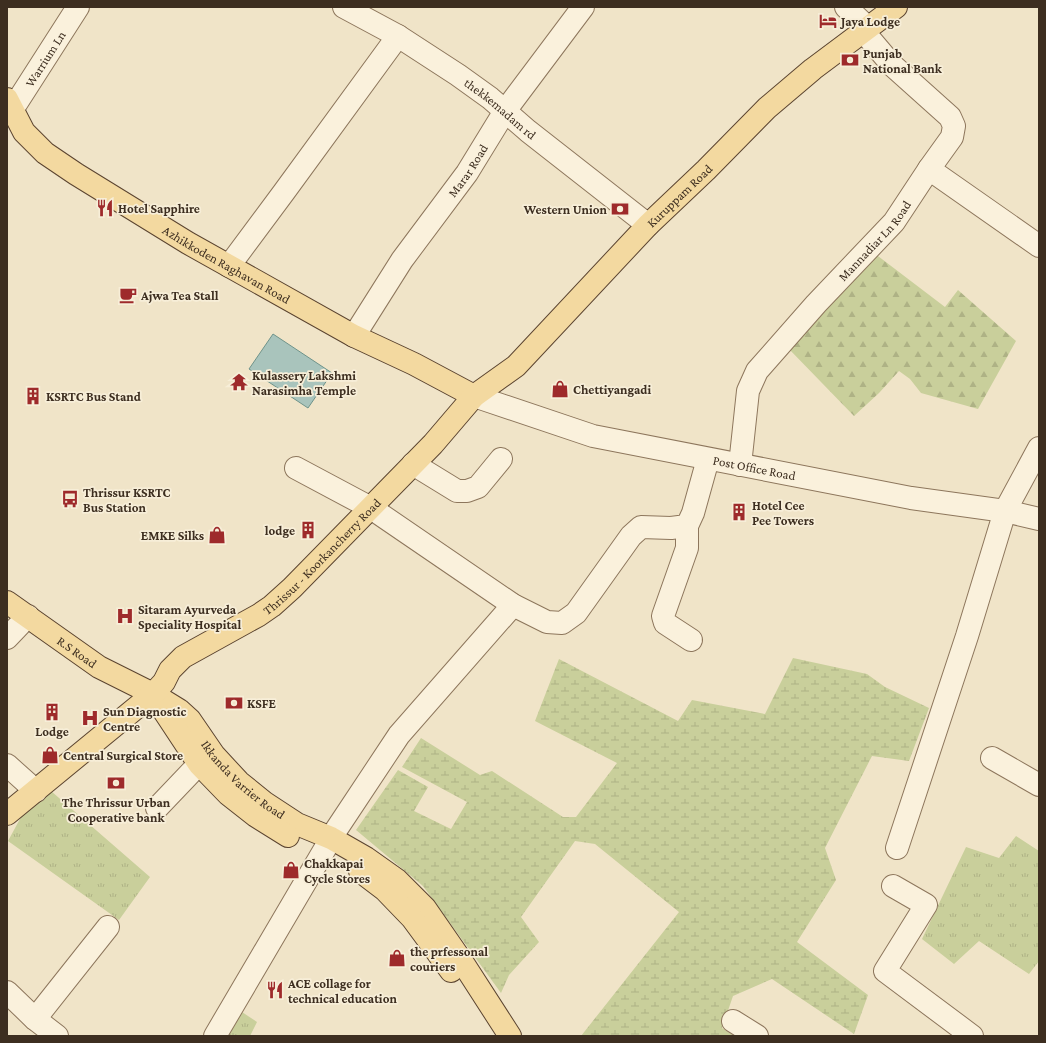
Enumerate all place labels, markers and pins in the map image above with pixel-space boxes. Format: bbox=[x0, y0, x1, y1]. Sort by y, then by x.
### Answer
hotel icon: Jaya Lodge bbox=[818, 11, 838, 31]
place label: Jaya Lodge bbox=[839, 14, 900, 29]
place label: Punjab National Bank bbox=[863, 46, 943, 76]
bank icon: Punjab National Bank bbox=[840, 50, 860, 70]
restaurant icon: Hotel Sapphire bbox=[95, 198, 115, 218]
bank icon: Western Union bbox=[610, 199, 630, 219]
place label: Hotel Sapphire bbox=[118, 201, 200, 216]
place label: Western Union bbox=[523, 202, 608, 217]
cafe icon: Ajwa Tea Stall bbox=[118, 285, 138, 305]
place label: Ajwa Tea Stall bbox=[140, 288, 219, 304]
place label: Kulassery Lakshmi Narasimha Temple bbox=[252, 368, 356, 398]
temple icon: Kulassery Lakshmi Narasimha Temple bbox=[229, 372, 249, 392]
shop icon: Chettiyangadi bbox=[550, 379, 570, 399]
place label: Chettiyangadi bbox=[573, 382, 651, 397]
building icon: KSRTC Bus Stand bbox=[23, 386, 43, 406]
place label: KSRTC Bus Stand bbox=[46, 389, 141, 404]
place label: Thrissur KSRTC Bus Station bbox=[83, 485, 171, 515]
bus stop icon: Thrissur KSRTC Bus Station bbox=[60, 489, 80, 509]
place label: Hotel Cee Pee Towers bbox=[752, 498, 814, 528]
building icon: Hotel Cee Pee Towers bbox=[729, 502, 749, 522]
building icon: lodge bbox=[298, 520, 318, 540]
place label: lodge bbox=[265, 523, 295, 538]
shop icon: EMKE Silks bbox=[207, 525, 227, 545]
place label: EMKE Silks bbox=[141, 528, 204, 543]
place label: Sitaram Ayurveda Speciality Hospital bbox=[138, 602, 241, 632]
hospital icon: Sitaram Ayurveda Speciality Hospital bbox=[115, 606, 135, 626]
bank icon: KSFE bbox=[224, 693, 244, 713]
place label: KSFE bbox=[247, 696, 277, 711]
building icon: Lodge bbox=[42, 702, 62, 722]
place label: Sun Diagnostic Centre bbox=[103, 704, 186, 734]
hospital icon: Sun Diagnostic Centre bbox=[80, 708, 100, 728]
place label: Lodge bbox=[35, 724, 69, 739]
shop icon: Central Surgical Store bbox=[40, 745, 60, 765]
place label: Central Surgical Store bbox=[63, 748, 183, 763]
bank icon: The Thrissur Urban Cooperative bank bbox=[106, 773, 126, 793]
place label: The Thrissur Urban Cooperative bank bbox=[62, 795, 171, 825]
place label: Chakkapai Cycle Stores bbox=[304, 856, 370, 886]
shop icon: Chakkapai Cycle Stores bbox=[281, 860, 301, 880]
place label: the prfessonal couriers bbox=[410, 944, 488, 974]
shop icon: the prfessonal couriers bbox=[387, 948, 407, 968]
place label: ACE collage for technical education bbox=[287, 976, 397, 1006]
restaurant icon: ACE collage for technical education bbox=[265, 980, 285, 1000]

